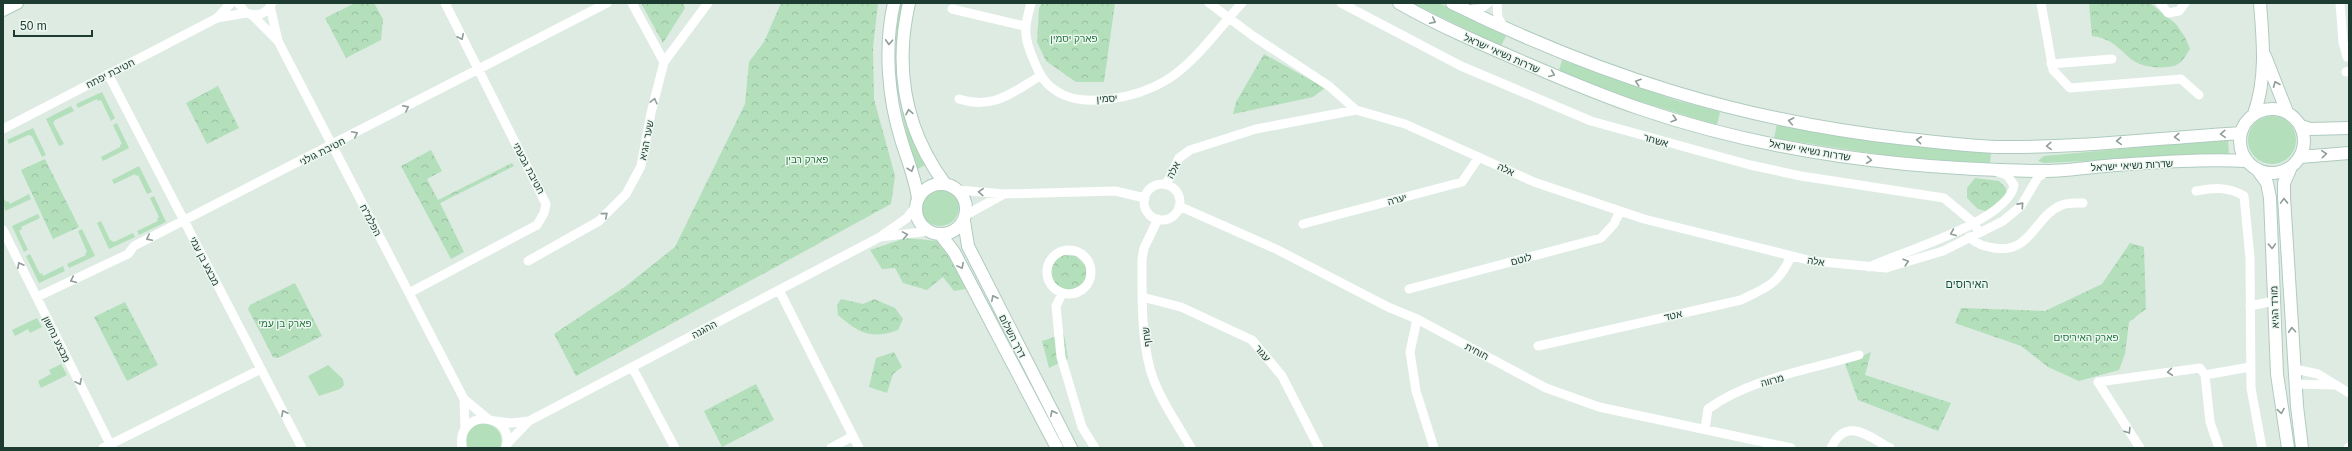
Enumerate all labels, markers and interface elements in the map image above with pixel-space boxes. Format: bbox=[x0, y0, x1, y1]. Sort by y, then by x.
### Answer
scale bar bbox=[14, 12, 92, 38]
one-way arrow bbox=[1429, 16, 1436, 24]
text: 50 m bbox=[20, 19, 47, 33]
one-way arrow bbox=[456, 32, 464, 40]
street label: שדרות נשיאי ישראל bbox=[1462, 32, 1542, 75]
park label: פארק יסמין bbox=[1050, 33, 1098, 44]
one-way arrow bbox=[885, 39, 894, 45]
street label: חטיבת יפתח bbox=[84, 56, 136, 90]
one-way arrow bbox=[1548, 70, 1555, 78]
one-way arrow bbox=[1635, 78, 1642, 86]
one-way arrow bbox=[2272, 80, 2280, 87]
street label: יסמין bbox=[1096, 92, 1118, 105]
one-way arrow bbox=[650, 97, 658, 104]
one-way arrow bbox=[401, 105, 409, 112]
one-way arrow bbox=[905, 109, 914, 115]
one-way arrow bbox=[1670, 114, 1677, 123]
one-way arrow bbox=[1788, 117, 1794, 126]
street label: שער הגיא bbox=[637, 119, 656, 161]
one-way arrow bbox=[2220, 129, 2226, 138]
one-way arrow bbox=[351, 131, 358, 139]
street label: אשחר bbox=[1642, 132, 1670, 149]
one-way arrow bbox=[2174, 133, 2180, 142]
street label: חטיבת גולני bbox=[298, 135, 347, 168]
one-way arrow bbox=[1916, 136, 1923, 145]
one-way arrow bbox=[2116, 137, 2122, 146]
street label: שדרות נשיאי ישראל bbox=[1768, 138, 1851, 163]
street label: חטיבת גבעתי bbox=[510, 141, 547, 196]
one-way arrow bbox=[2046, 142, 2052, 151]
one-way arrow bbox=[2321, 150, 2328, 159]
park label: פארק רבין bbox=[786, 154, 828, 165]
one-way arrow bbox=[1866, 155, 1872, 164]
street label: שדרות נשיאי ישראל bbox=[2091, 158, 2173, 173]
street label: אלה bbox=[1165, 159, 1183, 181]
street label: אלה bbox=[1496, 161, 1517, 178]
one-way arrow bbox=[906, 165, 914, 172]
one-way arrow bbox=[978, 188, 984, 196]
street label: יערה bbox=[1386, 192, 1408, 207]
one-way arrow bbox=[2280, 198, 2288, 204]
street label: הפלמ"ח bbox=[358, 202, 383, 238]
one-way arrow bbox=[2016, 202, 2023, 210]
one-way arrow bbox=[601, 213, 608, 220]
one-way arrow bbox=[1950, 228, 1957, 236]
one-way arrow bbox=[902, 231, 908, 240]
one-way arrow bbox=[146, 233, 154, 241]
street label: מבצע בן עמי bbox=[187, 235, 222, 288]
one-way arrow bbox=[2268, 243, 2276, 249]
street label: לוטם bbox=[1509, 251, 1533, 268]
street label: אלה bbox=[1806, 255, 1826, 268]
one-way arrow bbox=[1902, 258, 1909, 267]
one-way arrow bbox=[17, 261, 25, 269]
one-way arrow bbox=[956, 262, 964, 270]
one-way arrow bbox=[70, 275, 78, 283]
district label: האירוסים bbox=[1946, 278, 1988, 290]
street label: מורד הגיא bbox=[2268, 285, 2281, 328]
one-way arrow bbox=[991, 294, 999, 302]
street label: אטד bbox=[1663, 308, 1684, 323]
street label: דרך השלום bbox=[997, 313, 1028, 360]
street label: מבצע נחשון bbox=[41, 314, 72, 364]
park label: פארק בן עמי bbox=[258, 318, 312, 329]
street label: ההגנה bbox=[690, 318, 719, 341]
street label: שחף bbox=[1140, 326, 1153, 348]
one-way arrow bbox=[2288, 327, 2297, 333]
park label: פארק האיריסים bbox=[2053, 332, 2119, 343]
street label: חוחית bbox=[1463, 341, 1490, 362]
street label: עגור bbox=[1253, 343, 1273, 364]
one-way arrow bbox=[2167, 367, 2173, 376]
street label: מרווה bbox=[1759, 372, 1785, 389]
one-way arrow bbox=[74, 378, 82, 385]
one-way arrow bbox=[2276, 408, 2285, 414]
one-way arrow bbox=[281, 410, 289, 417]
one-way arrow bbox=[1051, 410, 1058, 418]
one-way arrow bbox=[2124, 426, 2131, 433]

